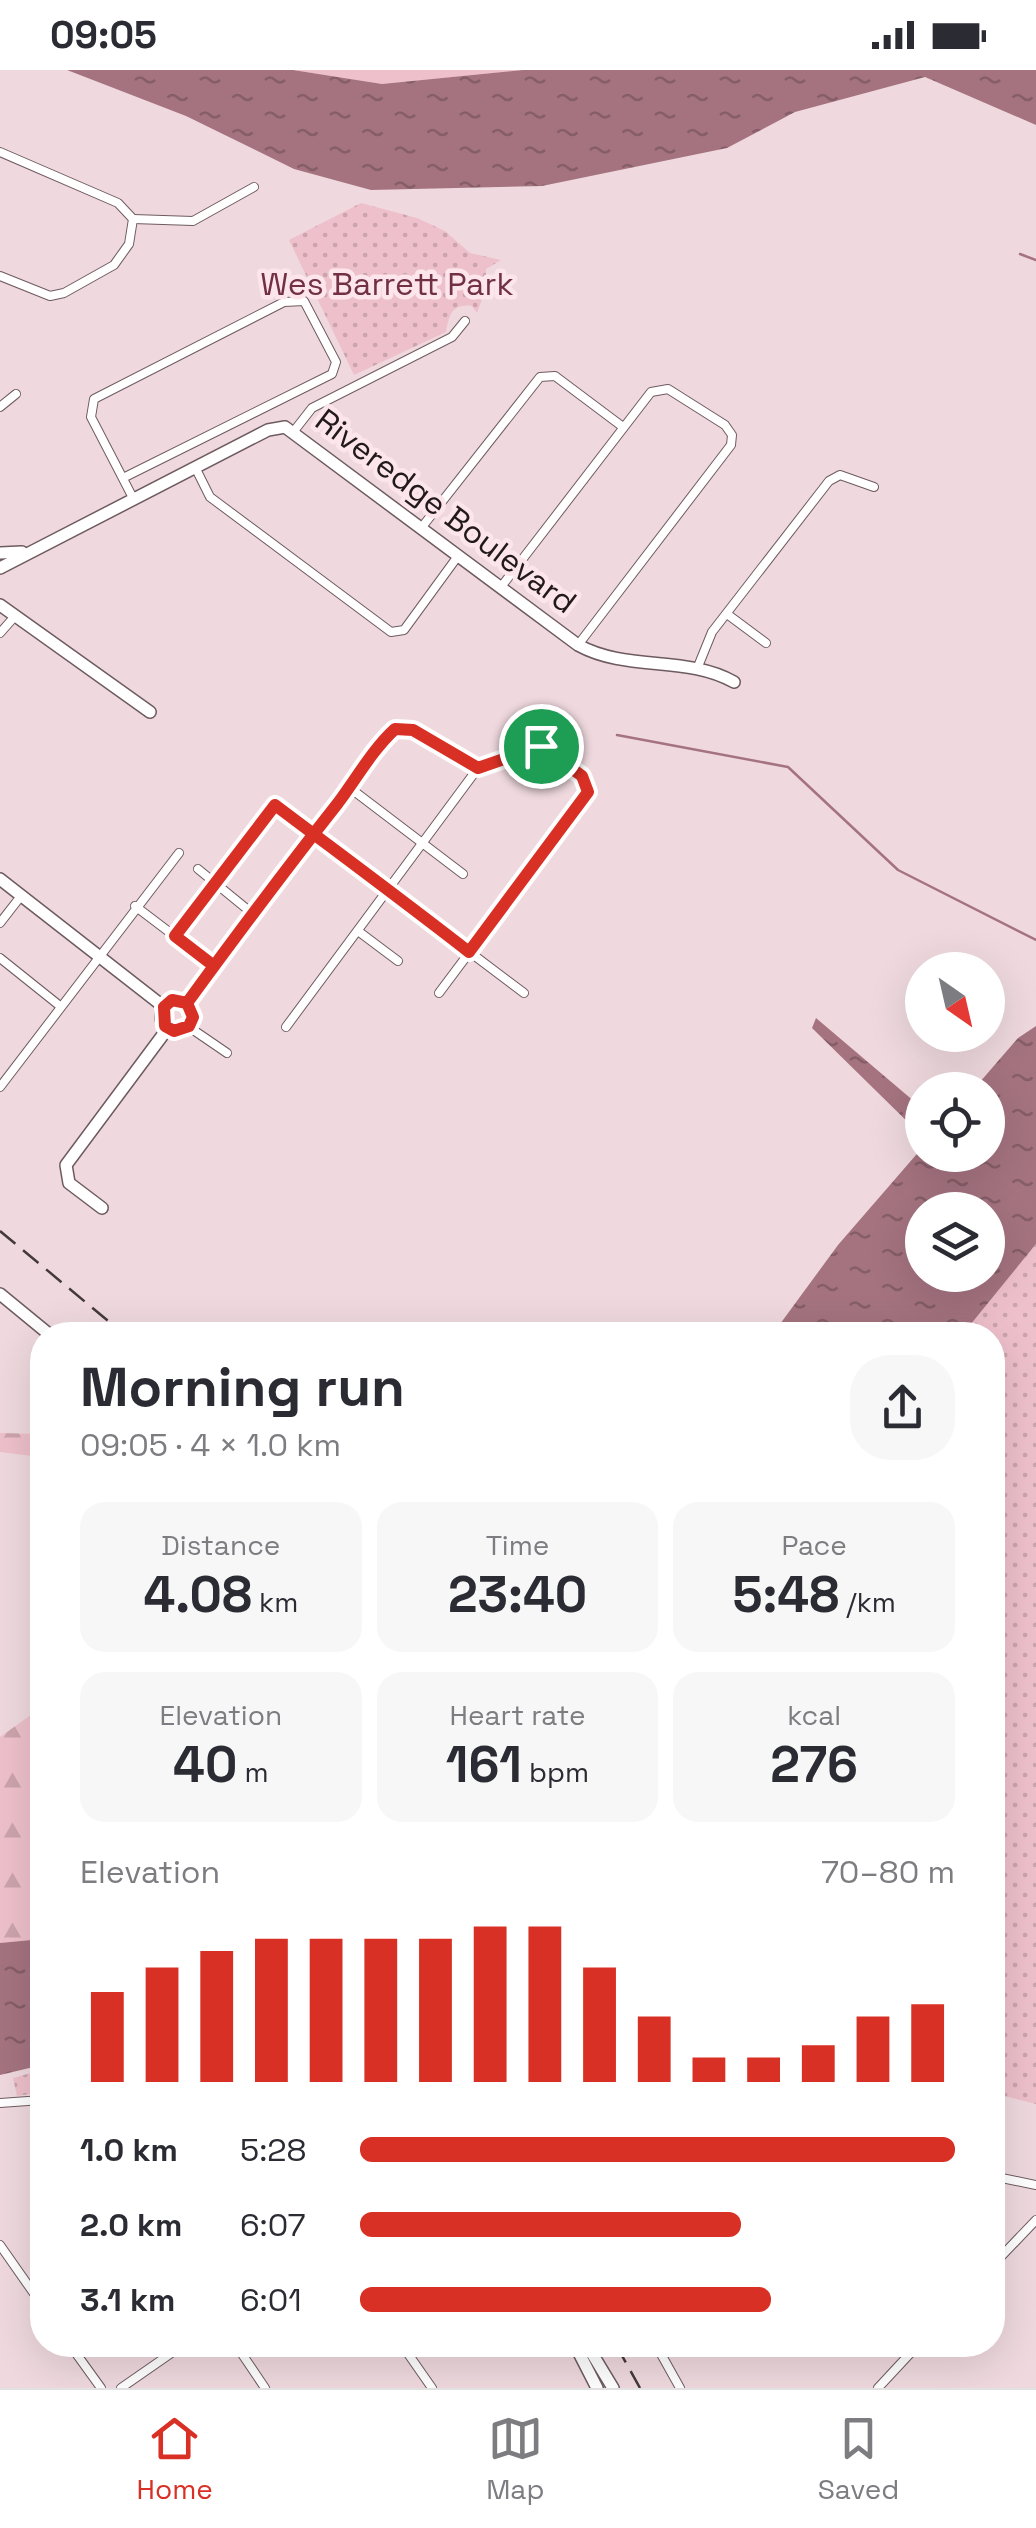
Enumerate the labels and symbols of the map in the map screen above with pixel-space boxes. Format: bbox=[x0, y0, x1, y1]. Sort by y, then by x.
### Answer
park label: Wes Barrett Park bbox=[260, 264, 514, 304]
street label: Riveredge Boulevard bbox=[308, 400, 584, 622]
pin bbox=[499, 704, 584, 789]
north arrow bbox=[905, 952, 1005, 1052]

